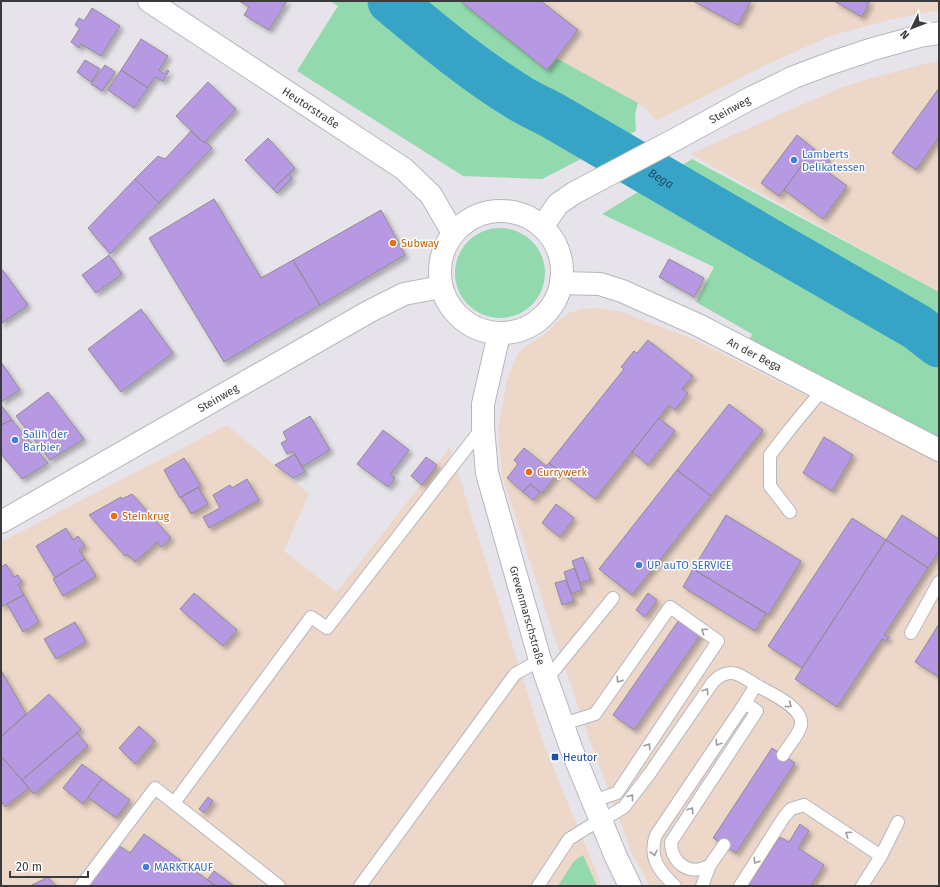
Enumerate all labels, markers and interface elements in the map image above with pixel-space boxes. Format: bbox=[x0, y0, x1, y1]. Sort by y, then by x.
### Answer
north arrow bbox=[892, 8, 932, 48]
text: N bbox=[898, 27, 912, 42]
street label: Heutorstraße bbox=[280, 85, 342, 132]
street label: Steinweg bbox=[707, 93, 753, 127]
place label: Lamberts Delikatessen bbox=[802, 148, 865, 174]
marker: Lamberts Delikatessen bbox=[789, 155, 799, 165]
water label: Bega bbox=[646, 166, 676, 192]
place label: Subway bbox=[401, 237, 440, 250]
marker: Subway bbox=[388, 238, 398, 248]
street label: An der Bega bbox=[725, 335, 784, 374]
street label: Steinweg bbox=[196, 381, 241, 415]
place label: Salih der Barbier bbox=[23, 428, 68, 454]
marker: Salih der Barbier bbox=[10, 435, 20, 445]
place label: Currywerk bbox=[537, 466, 587, 479]
marker: Currywerk bbox=[524, 467, 534, 477]
place label: Steinkrug bbox=[122, 510, 170, 523]
marker: Steinkrug bbox=[109, 511, 119, 521]
place label: UP auTO SERVICE bbox=[647, 559, 732, 572]
marker: UP auTO SERVICE bbox=[634, 560, 644, 570]
street label: Grevenmarschstraße bbox=[507, 564, 547, 667]
one-way arrow bbox=[701, 628, 708, 636]
one-way arrow bbox=[617, 675, 624, 682]
one-way arrow bbox=[701, 688, 709, 695]
one-way arrow bbox=[784, 700, 791, 707]
one-way arrow bbox=[715, 739, 723, 746]
one-way arrow bbox=[643, 744, 650, 751]
place label: Heutor bbox=[563, 751, 598, 764]
marker: Heutor bbox=[550, 752, 560, 762]
one-way arrow bbox=[627, 795, 634, 802]
one-way arrow bbox=[687, 808, 694, 815]
one-way arrow bbox=[846, 832, 853, 839]
one-way arrow bbox=[650, 850, 658, 856]
scale bar bbox=[10, 853, 88, 879]
one-way arrow bbox=[753, 857, 761, 864]
text: 20 m bbox=[16, 860, 42, 874]
place label: MARKTKAUF bbox=[154, 861, 214, 874]
marker: MARKTKAUF bbox=[141, 862, 151, 872]

